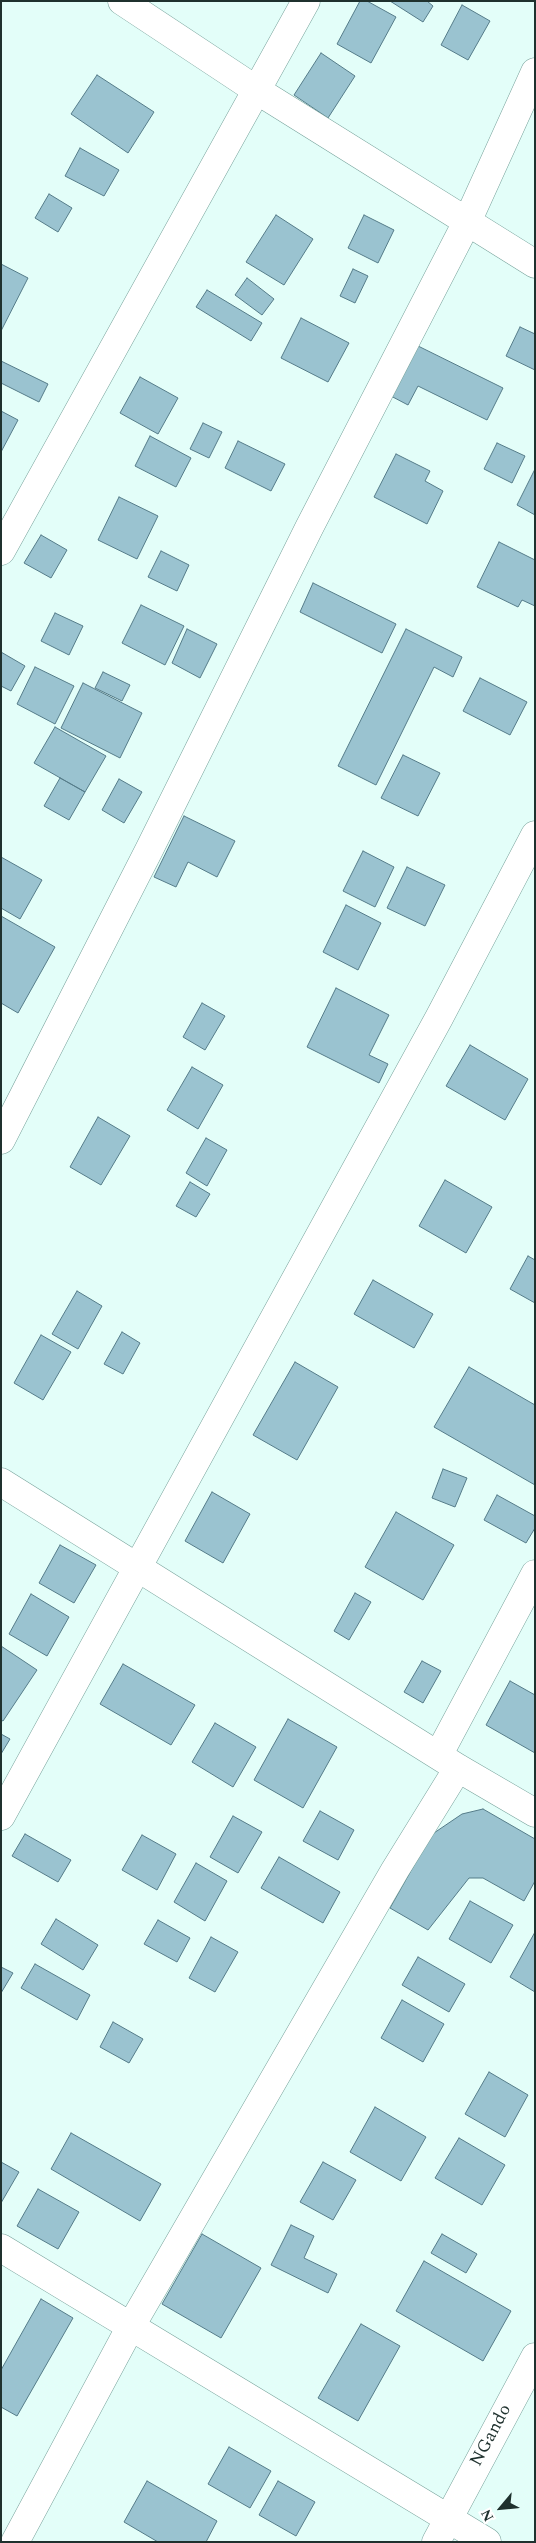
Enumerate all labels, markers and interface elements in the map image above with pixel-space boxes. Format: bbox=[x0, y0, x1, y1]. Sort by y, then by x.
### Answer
street label: NGando bbox=[467, 2401, 517, 2471]
north arrow bbox=[476, 2483, 526, 2533]
text: N bbox=[475, 2505, 499, 2525]

